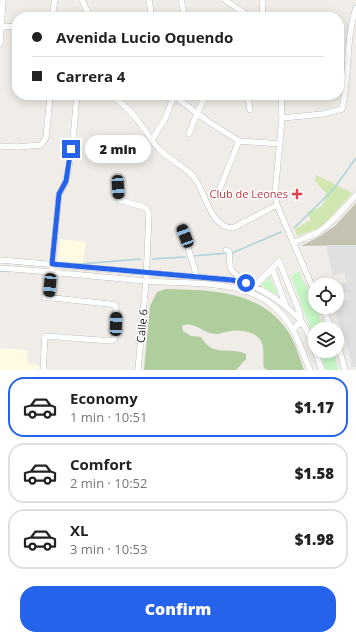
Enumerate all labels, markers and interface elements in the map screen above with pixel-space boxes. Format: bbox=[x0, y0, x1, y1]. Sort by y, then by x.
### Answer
text: Avenida Lucio Oquendo bbox=[56, 27, 233, 47]
text: Carrera 4 bbox=[56, 66, 125, 86]
callout: 2 min bbox=[85, 135, 151, 163]
route end bbox=[62, 140, 80, 158]
text: 2 min bbox=[100, 140, 136, 158]
car bbox=[111, 175, 125, 199]
place label: Club de Leones bbox=[209, 186, 288, 201]
marker: Club de Leones bbox=[291, 188, 303, 200]
car bbox=[175, 223, 195, 249]
car bbox=[43, 273, 57, 297]
route start bbox=[237, 274, 255, 292]
map controls bbox=[308, 278, 344, 358]
button: locate bbox=[308, 278, 344, 314]
street label: Calle 6 bbox=[133, 308, 150, 344]
car bbox=[110, 312, 122, 336]
button: layers bbox=[308, 322, 344, 358]
text: Economy bbox=[70, 388, 138, 408]
icon: car bbox=[22, 389, 58, 425]
text: $1.17 bbox=[295, 397, 334, 417]
text: 1 min · 10:51 bbox=[70, 408, 147, 426]
text: Comfort bbox=[70, 454, 132, 474]
icon: car bbox=[22, 455, 58, 491]
text: $1.58 bbox=[295, 463, 334, 483]
text: 2 min · 10:52 bbox=[70, 474, 147, 492]
text: XL bbox=[70, 520, 88, 540]
icon: car bbox=[22, 521, 58, 557]
text: $1.98 bbox=[295, 529, 334, 549]
text: 3 min · 10:53 bbox=[70, 540, 147, 558]
button: Confirm bbox=[20, 586, 336, 632]

